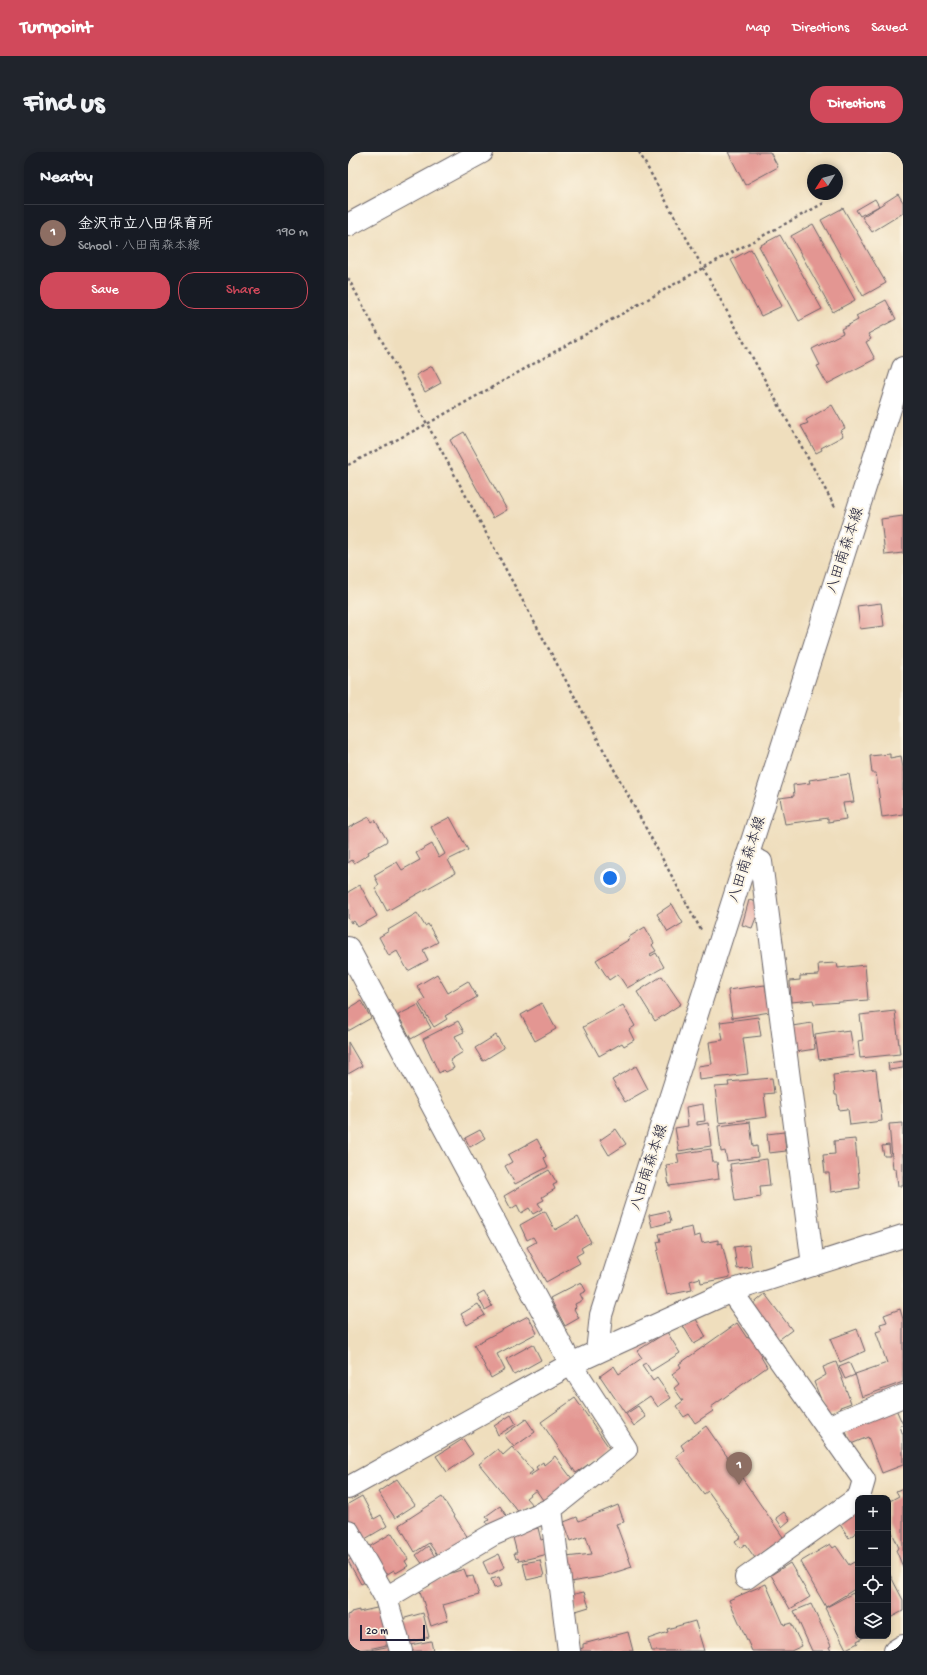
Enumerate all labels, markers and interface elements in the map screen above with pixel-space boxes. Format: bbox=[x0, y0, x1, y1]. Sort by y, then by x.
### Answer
text: Turnpoint bbox=[20, 17, 92, 40]
text: Map bbox=[746, 20, 770, 37]
text: Directions bbox=[792, 20, 849, 37]
text: Saved bbox=[871, 20, 907, 37]
button: Directions bbox=[810, 86, 903, 123]
text: Find us bbox=[24, 88, 104, 121]
north arrow bbox=[807, 164, 843, 200]
text: Nearby bbox=[40, 168, 93, 188]
text: 金沢市立八田保育所 bbox=[78, 216, 213, 234]
text: 1 bbox=[50, 225, 56, 240]
text: 190 m bbox=[277, 225, 308, 240]
text: School · 八田南森本線 bbox=[78, 239, 200, 254]
button: Save bbox=[40, 272, 170, 309]
button: Share bbox=[178, 272, 308, 309]
street label: 八田南森本線 bbox=[822, 505, 868, 596]
street label: 八田南森本線 bbox=[724, 814, 770, 905]
your location bbox=[600, 868, 620, 888]
street label: 八田南森本線 bbox=[626, 1122, 672, 1213]
pin: 1 bbox=[726, 1452, 752, 1485]
map controls bbox=[855, 1495, 891, 1639]
button: + bbox=[855, 1495, 891, 1531]
button: − bbox=[855, 1531, 891, 1567]
button: locate bbox=[855, 1567, 891, 1603]
button: layers bbox=[855, 1603, 891, 1639]
scale bar bbox=[360, 1623, 425, 1642]
text: 20 m bbox=[366, 1626, 388, 1638]

